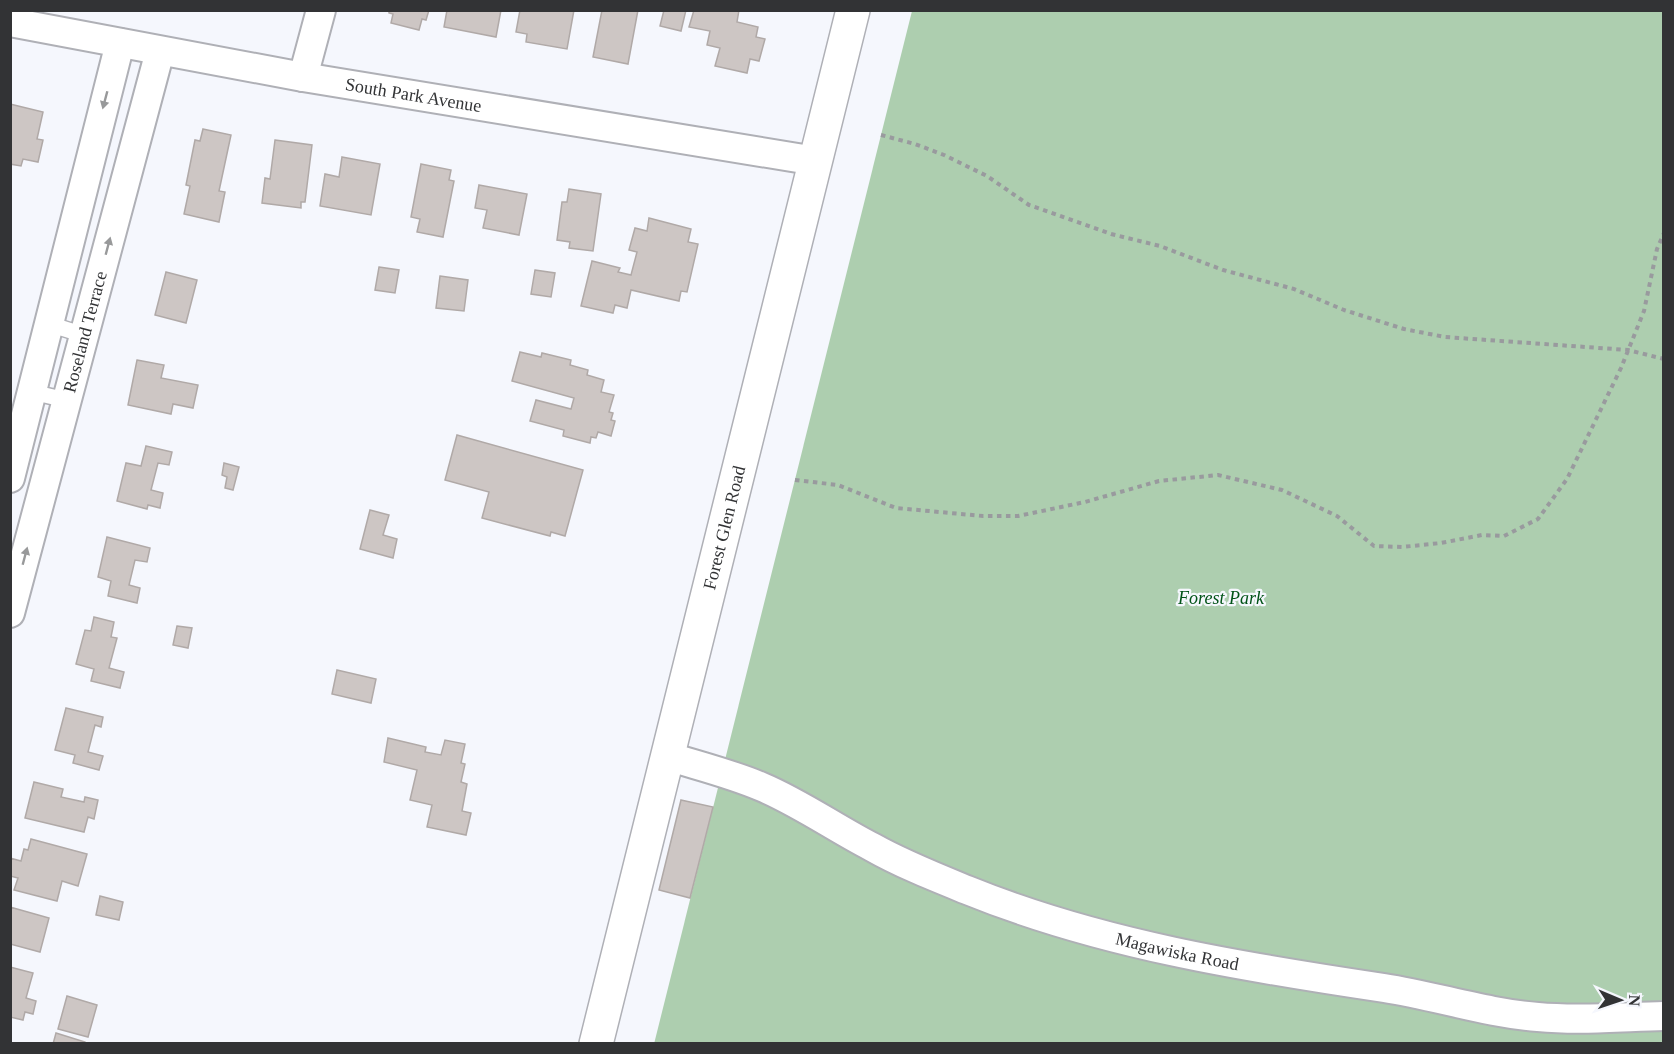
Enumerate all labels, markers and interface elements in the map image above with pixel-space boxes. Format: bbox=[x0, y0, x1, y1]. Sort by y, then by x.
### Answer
street label: South Park Avenue bbox=[344, 74, 483, 116]
one-way arrow bbox=[100, 91, 109, 109]
one-way arrow bbox=[104, 237, 113, 255]
street label: Roseland Terrace bbox=[59, 269, 111, 395]
street label: Forest Glen Road bbox=[699, 464, 749, 592]
one-way arrow bbox=[21, 547, 31, 565]
park label: Forest Park bbox=[1177, 588, 1265, 608]
street label: Magawiska Road bbox=[1113, 928, 1240, 974]
north arrow bbox=[1590, 970, 1650, 1030]
text: N bbox=[1626, 994, 1643, 1007]

